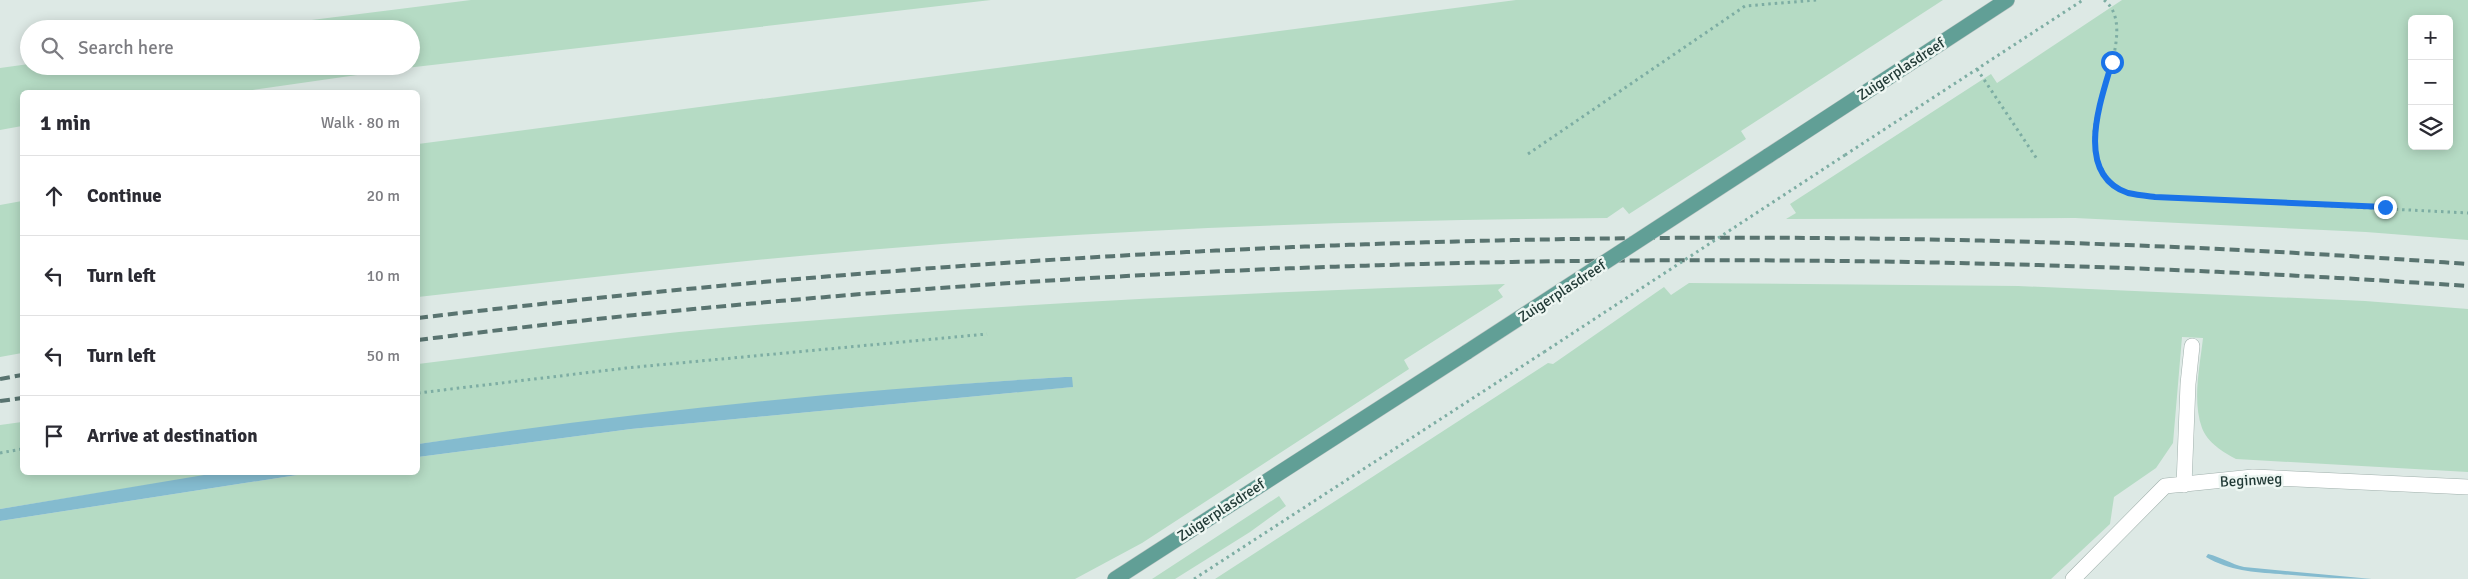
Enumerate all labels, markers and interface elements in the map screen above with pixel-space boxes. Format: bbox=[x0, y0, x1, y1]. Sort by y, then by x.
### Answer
map controls bbox=[2408, 15, 2453, 150]
button: + bbox=[2408, 15, 2453, 60]
search box bbox=[20, 20, 420, 75]
street label: Zuigerplasdreef bbox=[1854, 33, 1949, 104]
icon: search bbox=[38, 34, 66, 62]
text: Search here bbox=[78, 36, 174, 60]
route start bbox=[2101, 51, 2124, 74]
button: − bbox=[2408, 60, 2453, 105]
button: layers bbox=[2408, 105, 2453, 150]
text: 1 min bbox=[40, 110, 91, 136]
text: Walk · 80 m bbox=[321, 113, 400, 133]
icon: ahead bbox=[40, 182, 68, 210]
text: Continue bbox=[87, 184, 162, 208]
text: 20 m bbox=[366, 186, 400, 206]
route end bbox=[2374, 196, 2397, 219]
street label: Zuigerplasdreef bbox=[1515, 255, 1610, 326]
icon: left bbox=[40, 262, 68, 290]
text: Turn left bbox=[87, 264, 156, 288]
text: 10 m bbox=[366, 266, 400, 286]
icon: left bbox=[40, 342, 68, 370]
text: Turn left bbox=[87, 344, 156, 368]
text: 50 m bbox=[366, 346, 400, 366]
icon: arrive bbox=[40, 422, 68, 450]
text: Arrive at destination bbox=[87, 424, 258, 448]
street label: Beginweg bbox=[2219, 469, 2283, 491]
street label: Zuigerplasdreef bbox=[1174, 474, 1269, 545]

